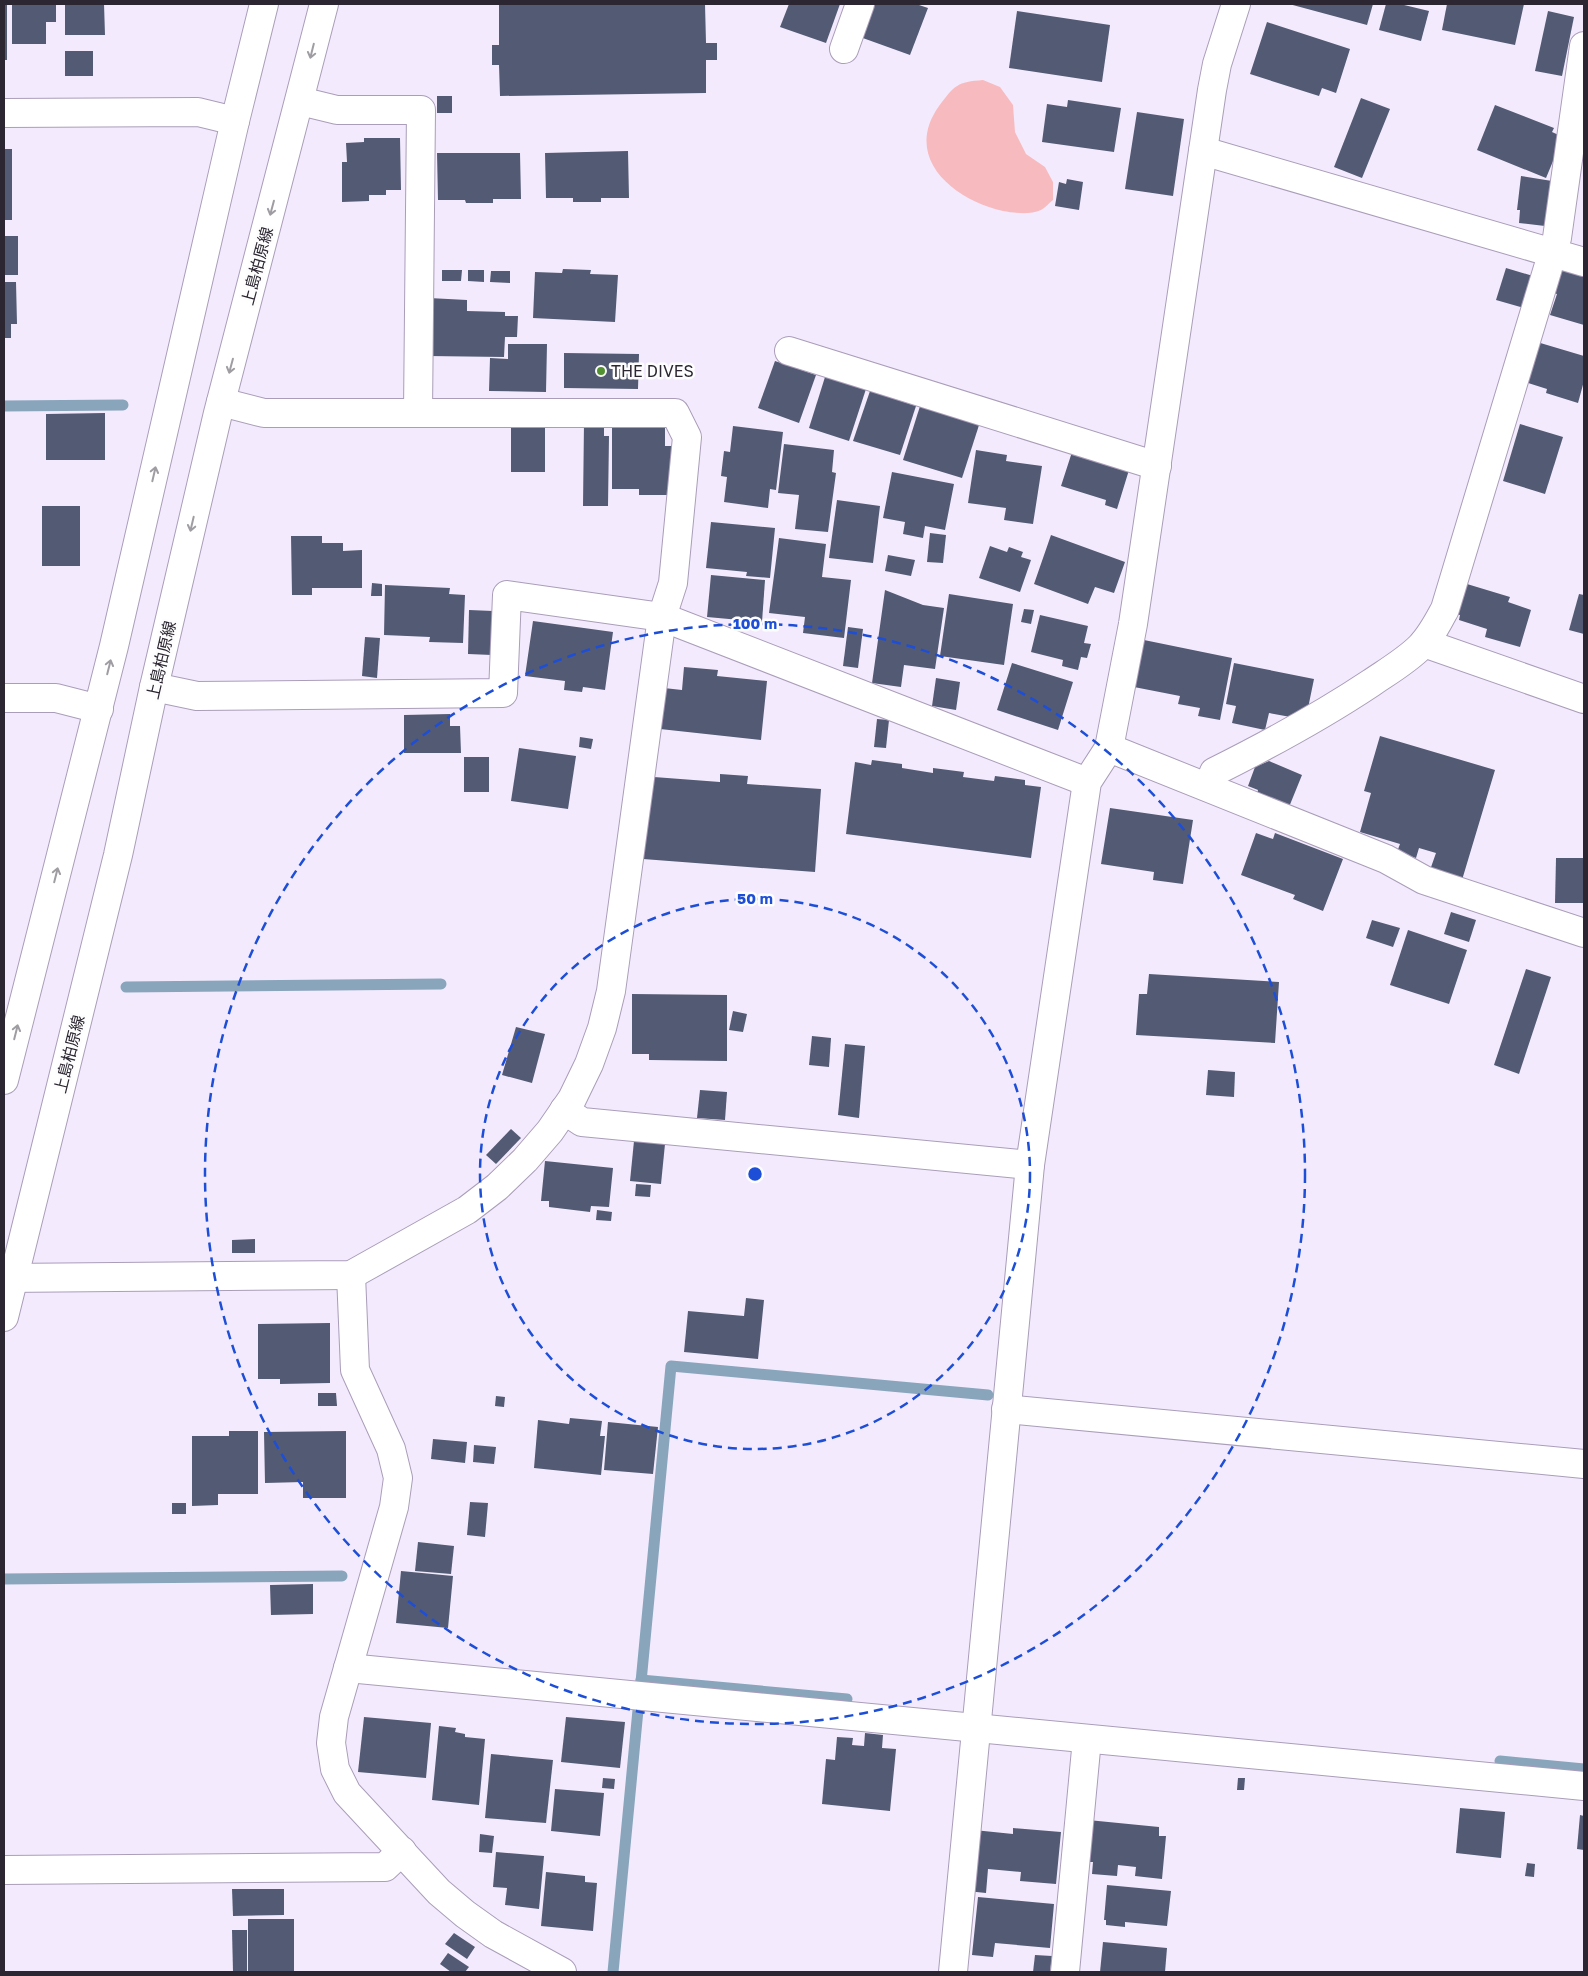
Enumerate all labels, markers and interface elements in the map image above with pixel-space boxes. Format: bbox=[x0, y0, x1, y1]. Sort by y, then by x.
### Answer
one-way arrow bbox=[307, 43, 316, 59]
one-way arrow bbox=[266, 200, 276, 216]
street label: 上島柏原線 bbox=[237, 225, 277, 307]
one-way arrow bbox=[225, 357, 235, 373]
place label: THE DIVES bbox=[611, 361, 694, 381]
marker: THE DIVES bbox=[595, 365, 607, 377]
one-way arrow bbox=[150, 467, 159, 483]
one-way arrow bbox=[187, 515, 196, 531]
text: 100 m bbox=[733, 614, 777, 632]
street label: 上島柏原線 bbox=[142, 619, 180, 701]
one-way arrow bbox=[105, 659, 114, 675]
one-way arrow bbox=[52, 868, 61, 884]
text: 50 m bbox=[737, 889, 773, 907]
street label: 上島柏原線 bbox=[50, 1013, 88, 1095]
one-way arrow bbox=[12, 1025, 21, 1041]
centre of rings bbox=[746, 1165, 764, 1183]

